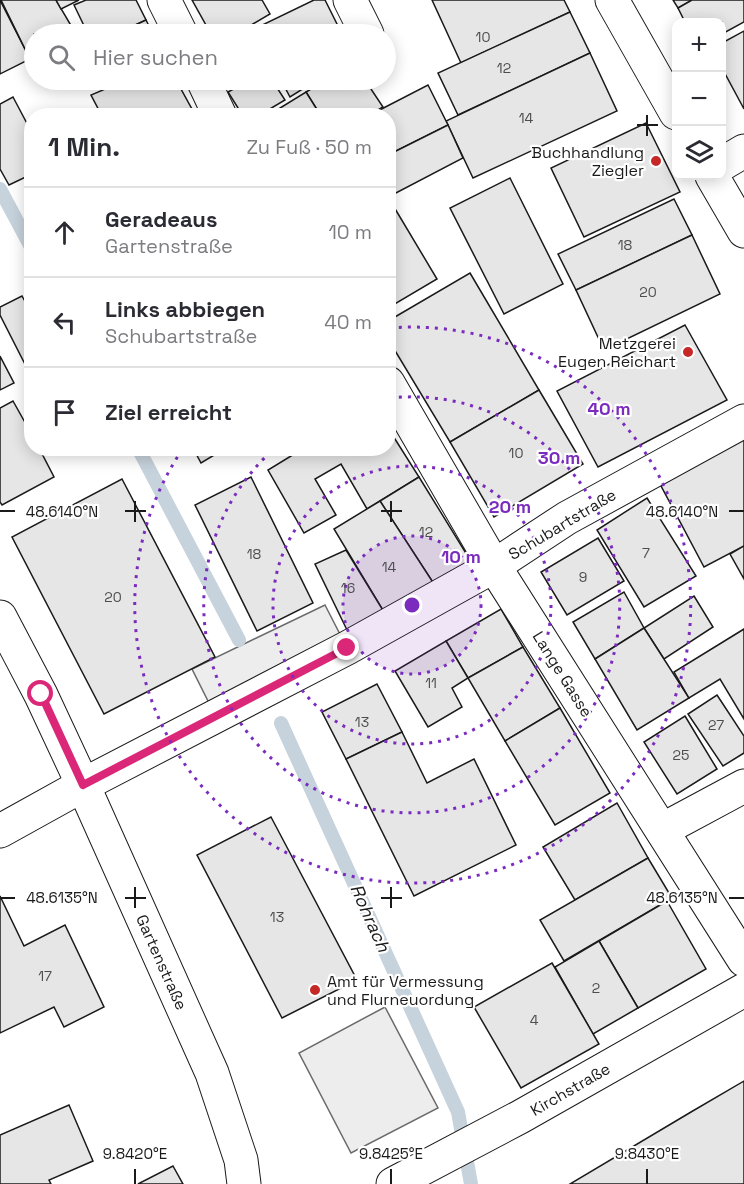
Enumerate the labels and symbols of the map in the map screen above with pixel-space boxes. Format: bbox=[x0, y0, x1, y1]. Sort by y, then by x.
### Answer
house number: 10 bbox=[476, 28, 490, 46]
house number: 12 bbox=[497, 59, 511, 77]
house number: 14 bbox=[519, 109, 534, 127]
place label: Buchhandlung Ziegler bbox=[531, 142, 644, 181]
marker: Buchhandlung Ziegler bbox=[649, 154, 663, 168]
house number: 18 bbox=[618, 236, 633, 254]
house number: 20 bbox=[639, 283, 657, 301]
place label: Metzgerei Eugen Reichart bbox=[558, 333, 676, 372]
marker: Metzgerei Eugen Reichart bbox=[681, 345, 695, 359]
text: 40 m bbox=[587, 397, 631, 420]
house number: 10 bbox=[509, 444, 523, 462]
text: 30 m bbox=[538, 446, 580, 469]
street label: Schubartstraße bbox=[505, 484, 620, 565]
text: 20 m bbox=[489, 495, 531, 518]
text: 48.6140°N bbox=[26, 502, 98, 521]
text: 48.6140°N bbox=[646, 502, 718, 521]
house number: 12 bbox=[419, 523, 433, 541]
house number: 7 bbox=[642, 544, 650, 562]
house number: 18 bbox=[247, 545, 262, 563]
text: 10 m bbox=[441, 545, 481, 568]
house number: 14 bbox=[382, 558, 397, 576]
house number: 9 bbox=[579, 568, 587, 586]
house number: 16 bbox=[341, 579, 355, 597]
house number: 20 bbox=[104, 588, 122, 606]
centre of rings bbox=[402, 595, 422, 615]
street label: Lange Gasse bbox=[528, 627, 597, 721]
route end bbox=[333, 634, 359, 660]
house number: 11 bbox=[425, 674, 437, 692]
route start bbox=[27, 680, 53, 706]
house number: 13 bbox=[355, 713, 369, 731]
house number: 27 bbox=[708, 716, 724, 734]
house number: 25 bbox=[673, 746, 689, 764]
water label: Rohrach bbox=[345, 880, 396, 956]
text: 48.6135°N bbox=[26, 888, 98, 907]
text: 48.6135°N bbox=[646, 888, 718, 907]
house number: 13 bbox=[270, 908, 284, 926]
street label: Gartenstraße bbox=[131, 911, 192, 1013]
house number: 17 bbox=[38, 967, 52, 985]
place label: Amt für Vermessung und Flurneuordung bbox=[327, 971, 484, 1010]
house number: 2 bbox=[592, 979, 600, 997]
marker: Amt für Vermessung und Flurneuordung bbox=[308, 983, 322, 997]
house number: 4 bbox=[530, 1011, 539, 1029]
street label: Kirchstraße bbox=[527, 1058, 614, 1121]
text: 9.8420°E bbox=[103, 1144, 167, 1163]
text: 9.8425°E bbox=[359, 1144, 423, 1163]
text: 9.8430°E bbox=[615, 1144, 679, 1163]

